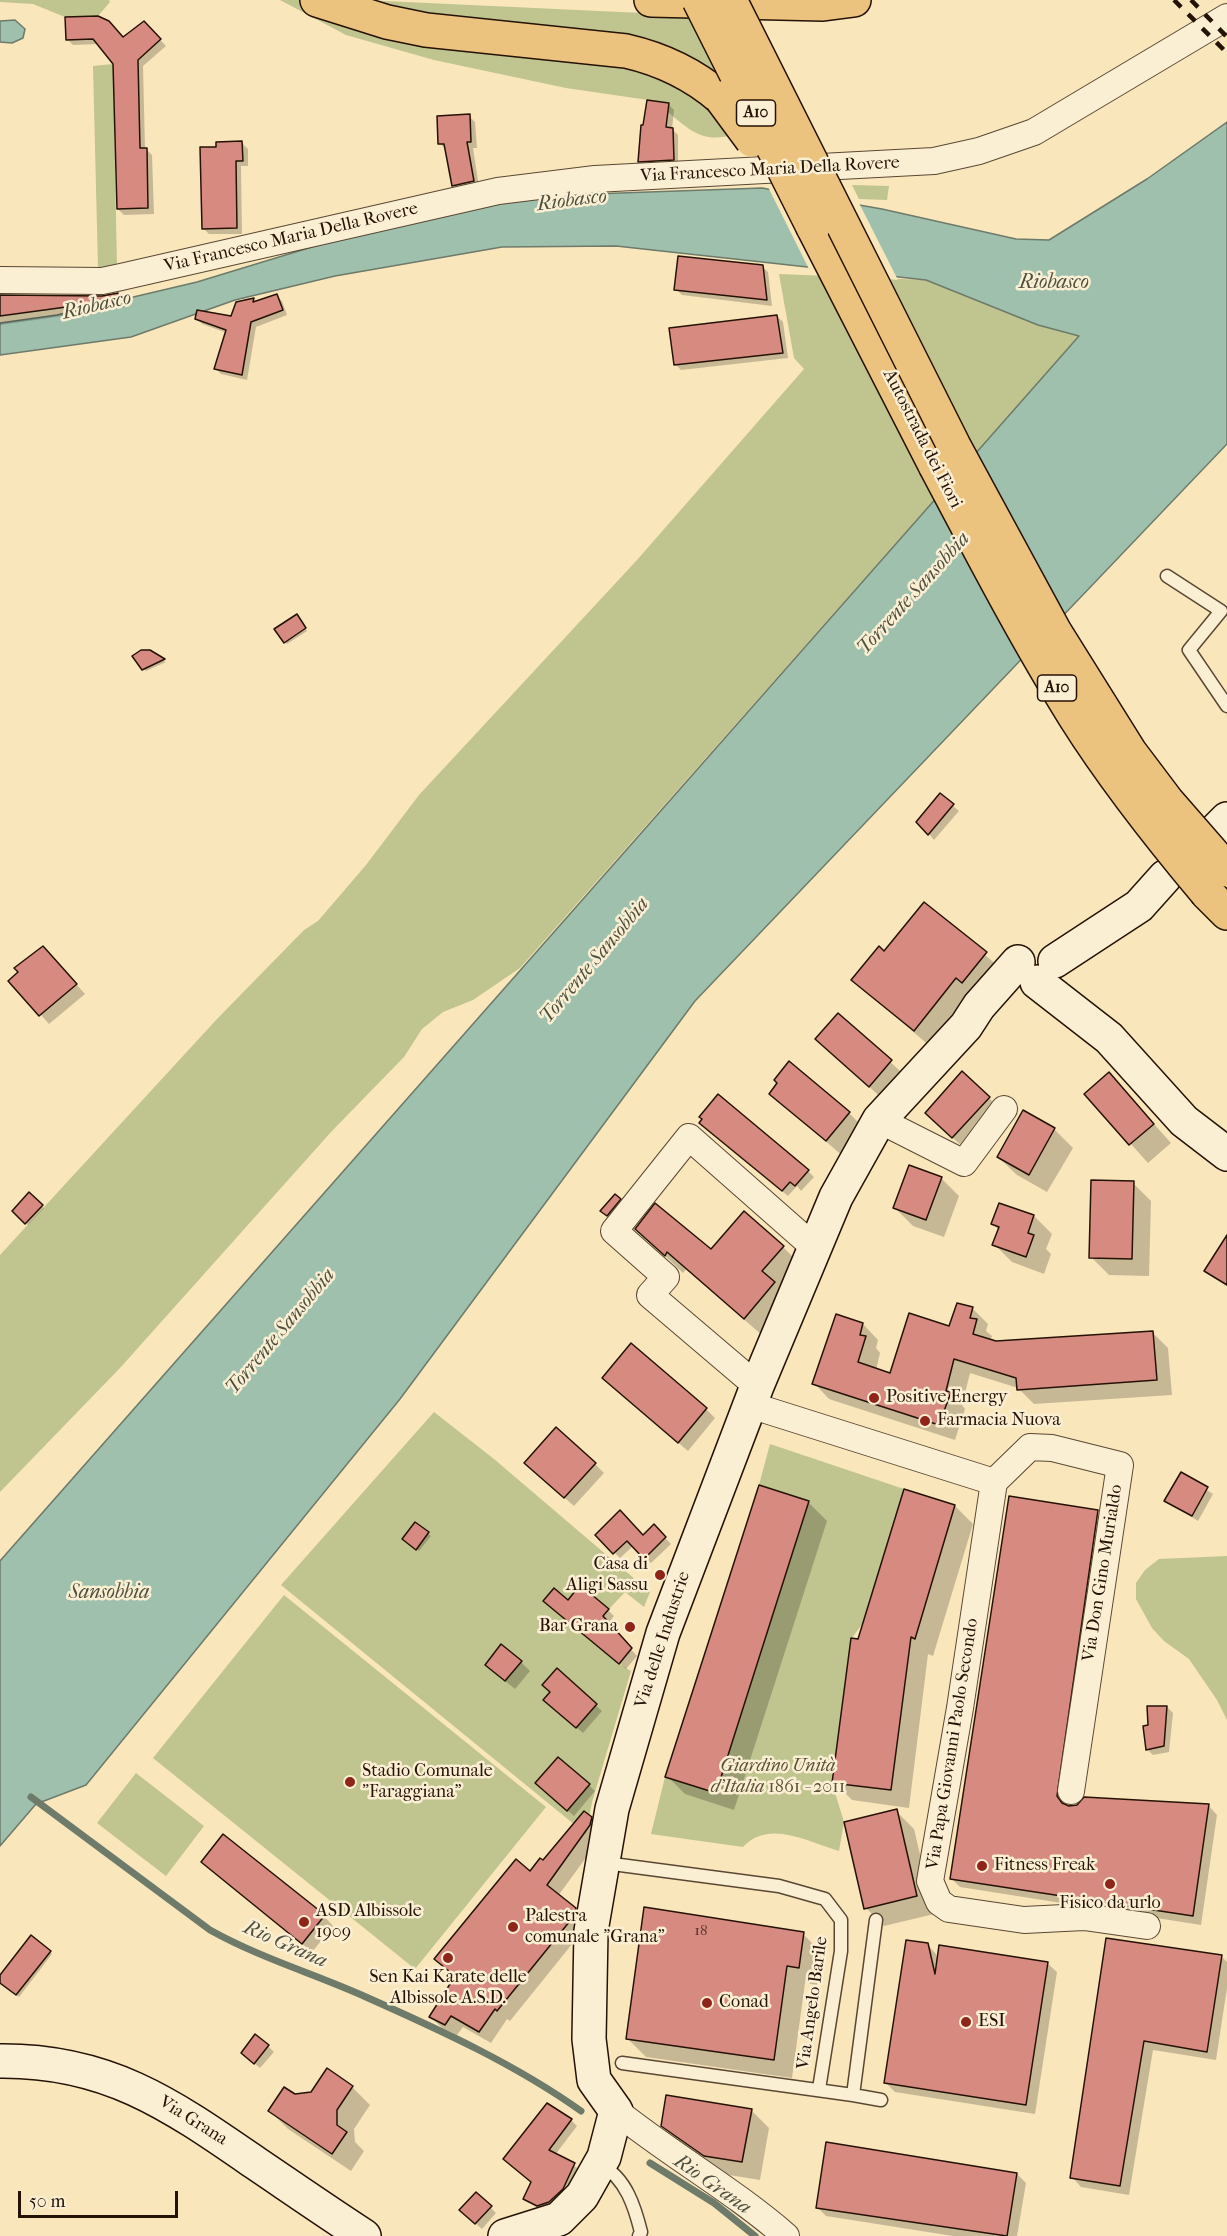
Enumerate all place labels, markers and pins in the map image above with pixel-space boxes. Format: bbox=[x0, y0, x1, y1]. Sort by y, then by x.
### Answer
place label: Positive Energy bbox=[886, 1387, 1007, 1409]
marker: Positive Energy bbox=[867, 1391, 881, 1405]
place label: Farmacia Nuova bbox=[937, 1410, 1061, 1432]
marker: Farmacia Nuova bbox=[918, 1414, 932, 1428]
place label: Casa di Aligi Sassu bbox=[566, 1554, 648, 1596]
marker: Casa di Aligi Sassu bbox=[653, 1568, 667, 1582]
place label: Bar Grana bbox=[539, 1616, 618, 1638]
marker: Bar Grana bbox=[623, 1620, 637, 1634]
place label: Stadio Comunale "Faraggiana" bbox=[362, 1761, 493, 1804]
marker: Stadio Comunale "Faraggiana" bbox=[343, 1775, 357, 1789]
place label: Fitness Freak bbox=[994, 1855, 1095, 1877]
marker: Fitness Freak bbox=[975, 1859, 989, 1873]
marker: Fisico da urlo bbox=[1103, 1877, 1117, 1891]
place label: Fisico da urlo bbox=[1059, 1893, 1161, 1915]
place label: ASD Albissole 1909 bbox=[316, 1901, 422, 1944]
place label: Palestra comunale "Grana" bbox=[525, 1906, 665, 1948]
marker: ASD Albissole 1909 bbox=[297, 1915, 311, 1929]
marker: Palestra comunale "Grana" bbox=[506, 1920, 520, 1934]
marker: Sen Kai Karate delle Albissole A.S.D. bbox=[441, 1951, 455, 1965]
place label: Sen Kai Karate delle Albissole A.S.D. bbox=[369, 1967, 527, 2010]
place label: Conad bbox=[719, 1992, 769, 2014]
marker: Conad bbox=[700, 1996, 714, 2010]
place label: ESI bbox=[978, 2011, 1005, 2033]
marker: ESI bbox=[959, 2015, 973, 2029]

